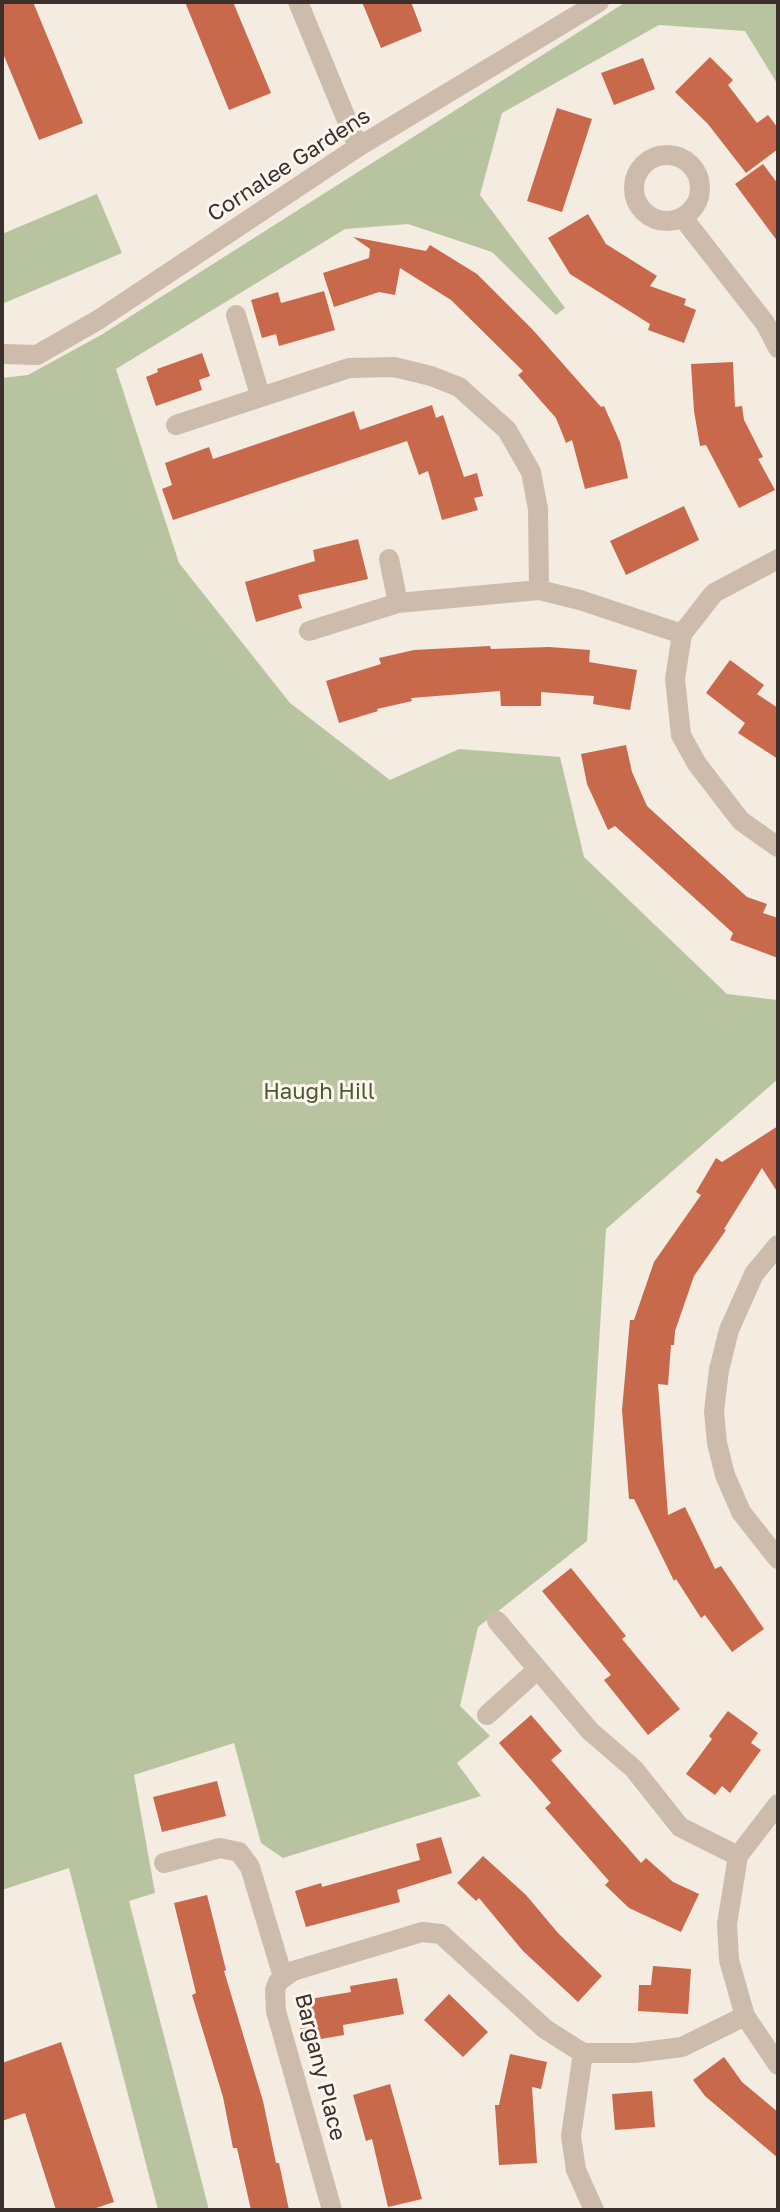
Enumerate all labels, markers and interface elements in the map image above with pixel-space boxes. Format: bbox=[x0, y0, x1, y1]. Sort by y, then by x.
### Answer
street label: Cornalee Gardens bbox=[203, 103, 375, 227]
park label: Haugh Hill bbox=[263, 1079, 375, 1105]
street label: Bargany Place bbox=[289, 1991, 351, 2143]

